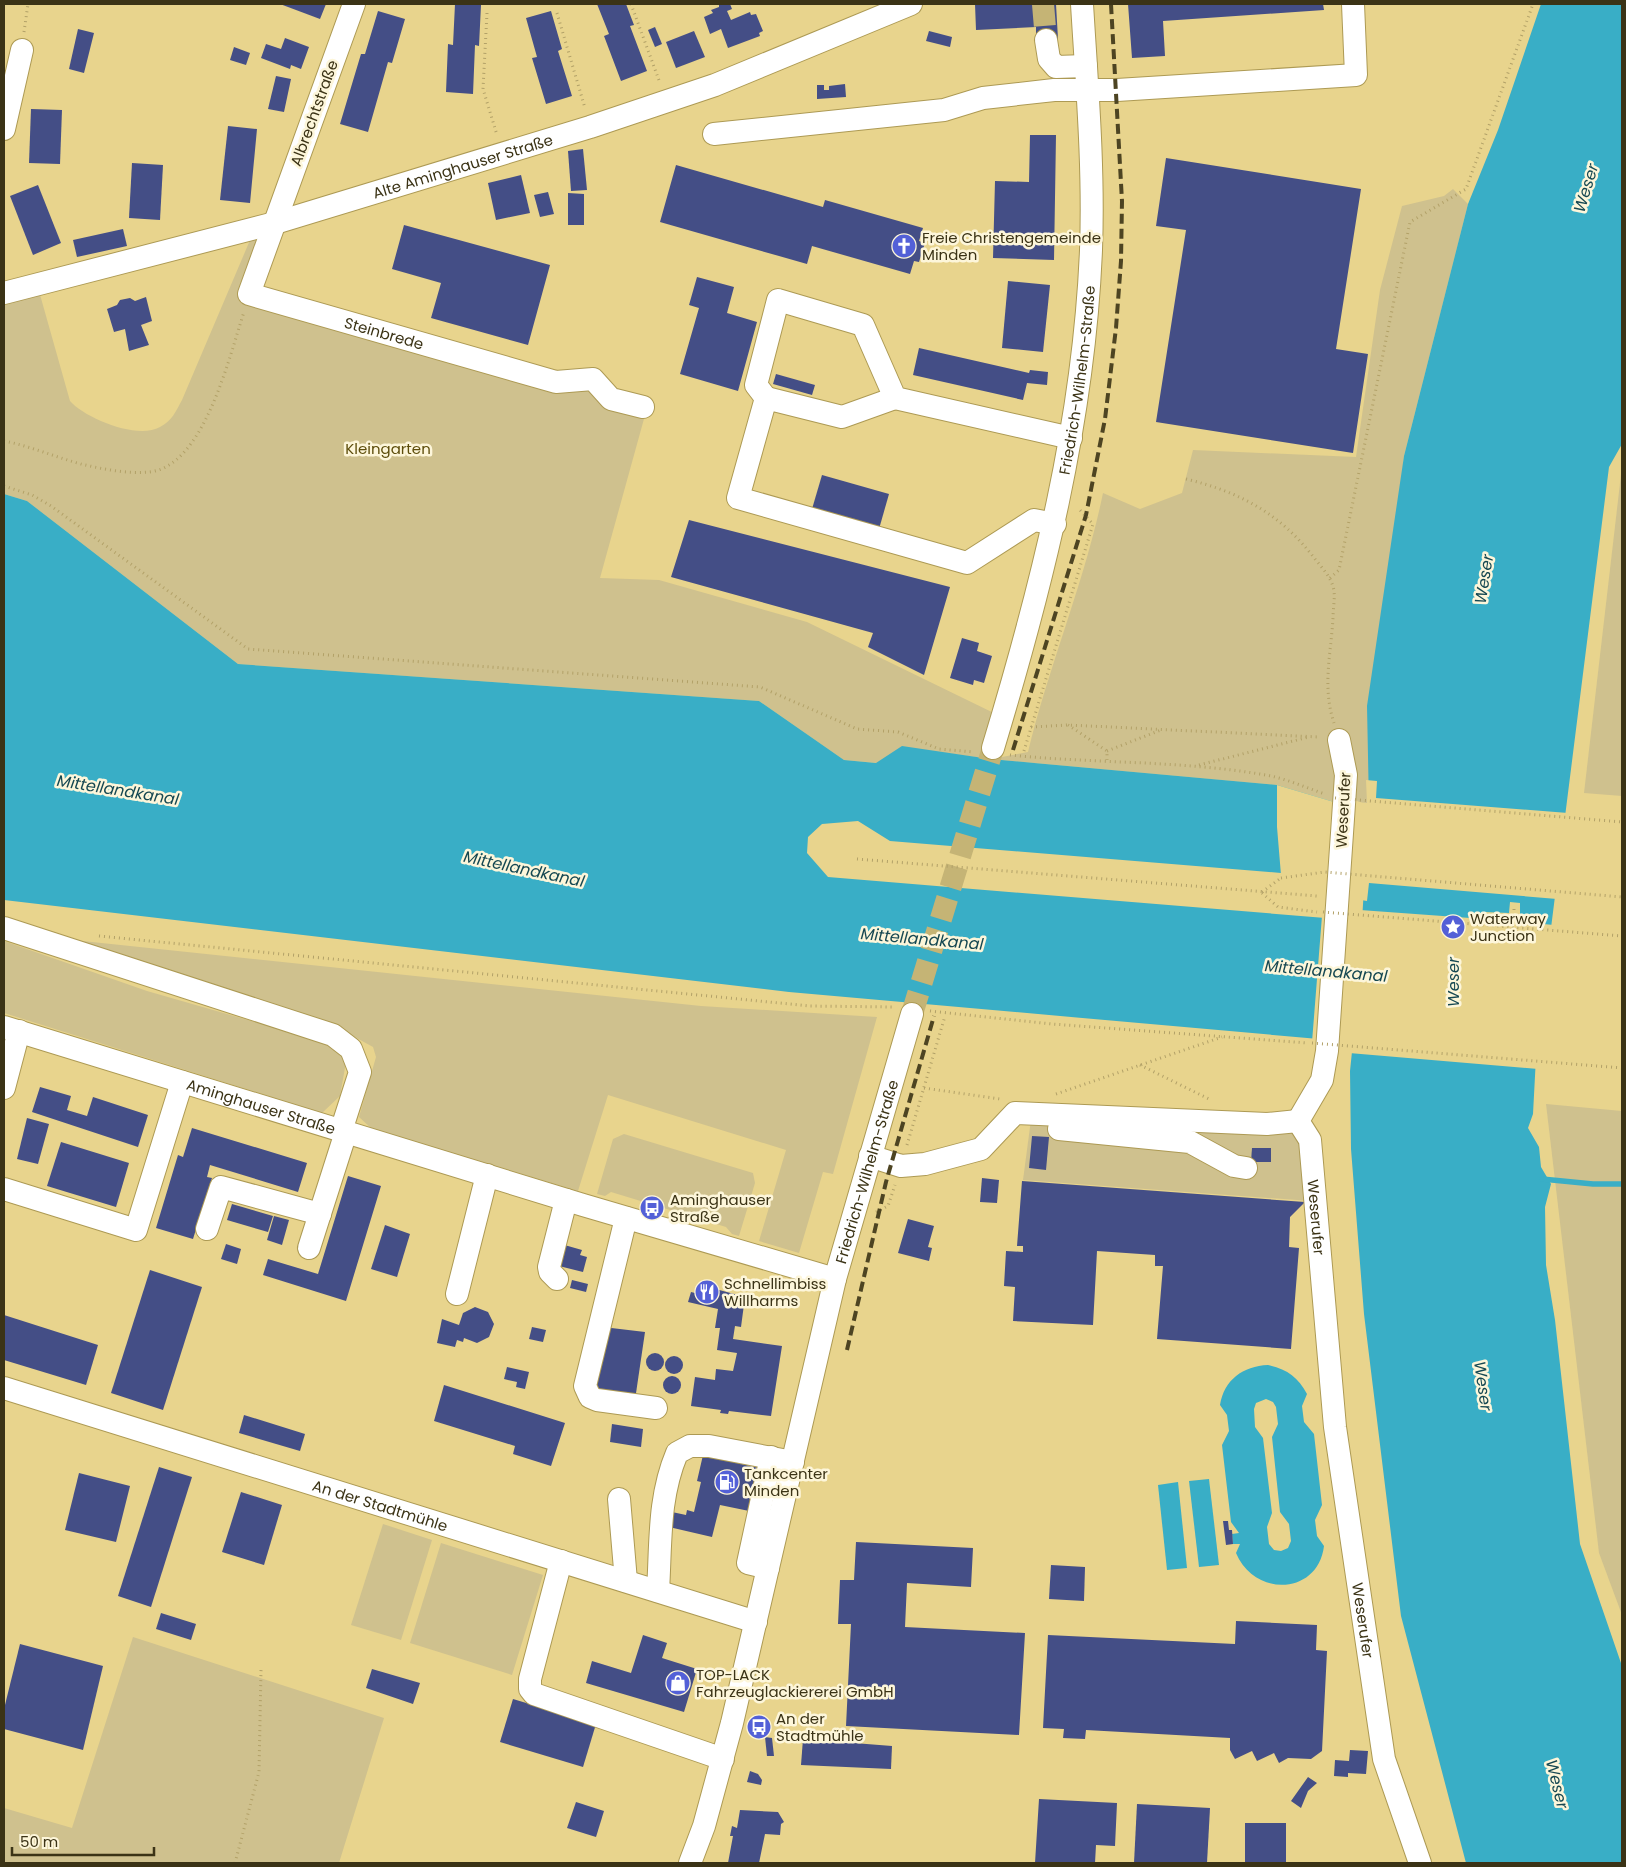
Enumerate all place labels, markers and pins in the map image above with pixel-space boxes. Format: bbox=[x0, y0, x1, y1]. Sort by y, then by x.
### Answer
place label: Freie Christengemeinde Minden bbox=[922, 227, 1101, 265]
church icon: Freie Christengemeinde Minden bbox=[891, 233, 917, 259]
place label: Waterway Junction bbox=[1470, 908, 1547, 946]
place icon: Waterway Junction bbox=[1440, 914, 1466, 940]
place label: Aminghauser Straße bbox=[670, 1189, 771, 1227]
bus stop icon: Aminghauser Straße bbox=[639, 1195, 665, 1221]
place label: Schnellimbiss Willharms bbox=[724, 1273, 827, 1311]
restaurant icon: Schnellimbiss Willharms bbox=[694, 1279, 720, 1305]
place label: Tankcenter Minden bbox=[744, 1463, 828, 1501]
fuel station icon: Tankcenter Minden bbox=[714, 1469, 740, 1495]
place label: TOP-LACK Fahrzeuglackiererei GmbH bbox=[696, 1664, 894, 1702]
shop icon: TOP-LACK Fahrzeuglackiererei GmbH bbox=[665, 1670, 691, 1696]
place label: An der Stadtmühle bbox=[776, 1708, 864, 1746]
bus stop icon: An der Stadtmühle bbox=[746, 1714, 772, 1740]

